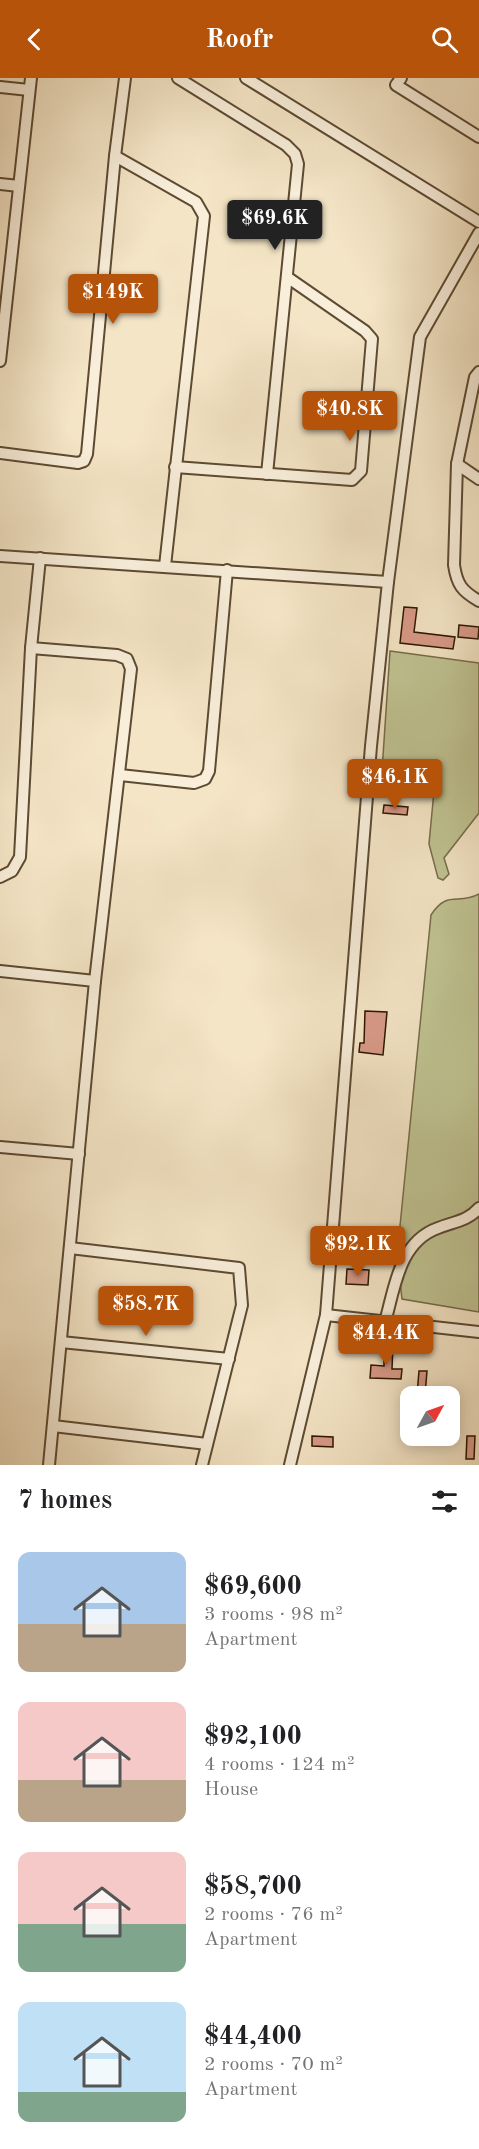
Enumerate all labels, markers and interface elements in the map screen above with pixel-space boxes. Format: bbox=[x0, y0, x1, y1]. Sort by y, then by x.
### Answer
icon: back bbox=[18, 23, 51, 56]
icon: search bbox=[428, 23, 461, 56]
text: Roofr bbox=[205, 26, 274, 53]
pin: $69.6K bbox=[226, 200, 324, 251]
text: $69.6K bbox=[241, 209, 309, 229]
pin: $149K bbox=[71, 274, 155, 325]
text: $149K bbox=[82, 283, 144, 303]
pin: $40.8K bbox=[301, 391, 399, 442]
text: $40.8K bbox=[316, 400, 384, 420]
pin: $46.1K bbox=[346, 759, 444, 810]
text: $46.1K bbox=[361, 768, 429, 788]
pin: $92.1K bbox=[309, 1226, 407, 1277]
text: $92.1K bbox=[324, 1235, 392, 1255]
pin: $58.7K bbox=[97, 1286, 195, 1337]
text: $58.7K bbox=[112, 1295, 180, 1315]
pin: $44.4K bbox=[337, 1315, 435, 1366]
text: $44.4K bbox=[352, 1324, 420, 1344]
north arrow bbox=[400, 1386, 460, 1446]
map controls bbox=[400, 1386, 460, 1446]
icon: filters bbox=[428, 1485, 461, 1518]
text: 7 homes bbox=[18, 1488, 112, 1514]
text: $69,600 bbox=[204, 1574, 302, 1600]
icon: home bbox=[66, 1576, 138, 1648]
text: 3 rooms · 98 m² bbox=[204, 1605, 343, 1625]
text: Apartment bbox=[204, 1630, 298, 1650]
text: $92,100 bbox=[204, 1724, 302, 1750]
icon: home bbox=[66, 1726, 138, 1798]
text: 4 rooms · 124 m² bbox=[204, 1755, 354, 1775]
text: House bbox=[204, 1780, 258, 1800]
text: $58,700 bbox=[204, 1874, 302, 1900]
icon: home bbox=[66, 1876, 138, 1948]
text: 2 rooms · 76 m² bbox=[204, 1905, 343, 1925]
text: Apartment bbox=[204, 1930, 298, 1950]
text: $44,400 bbox=[204, 2024, 302, 2050]
icon: home bbox=[66, 2026, 138, 2098]
text: 2 rooms · 70 m² bbox=[204, 2055, 343, 2075]
text: Apartment bbox=[204, 2080, 298, 2100]

